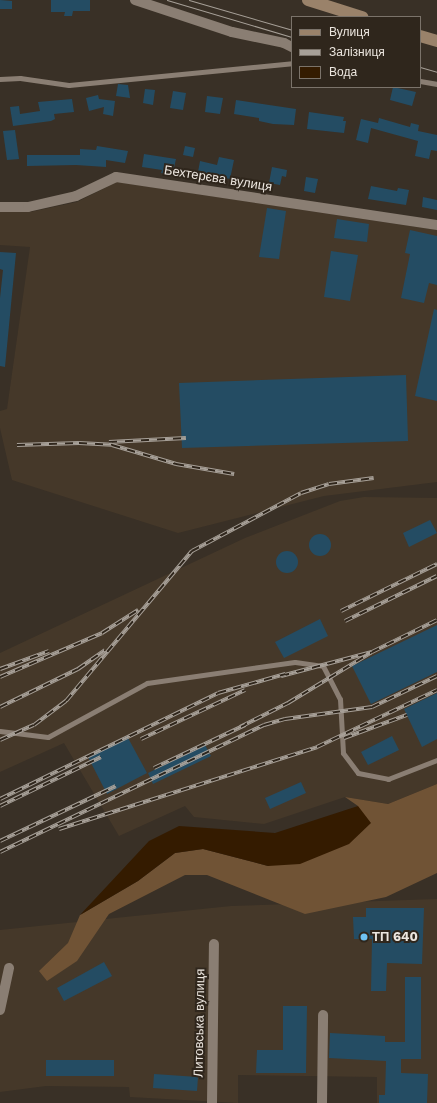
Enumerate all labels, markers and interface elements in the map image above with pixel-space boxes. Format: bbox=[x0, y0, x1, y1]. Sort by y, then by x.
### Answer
legend bbox=[291, 16, 421, 88]
text: Вулиця bbox=[329, 25, 370, 39]
text: Залізниця bbox=[329, 45, 385, 59]
text: Вода bbox=[329, 65, 357, 79]
street label: Бехтерєва вулиця bbox=[163, 163, 273, 195]
place label: ТП 640 bbox=[372, 929, 418, 945]
marker: ТП 640 bbox=[359, 932, 369, 942]
street label: Литовська вулиця bbox=[191, 969, 209, 1077]

